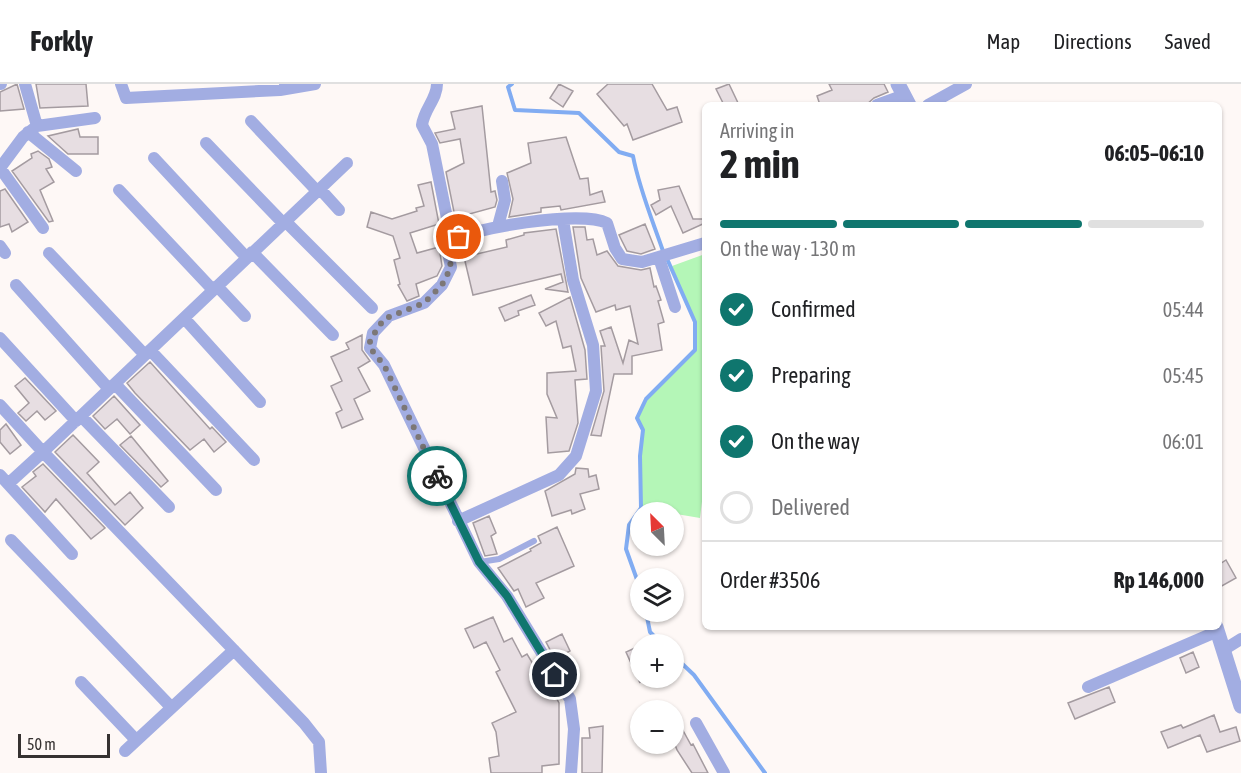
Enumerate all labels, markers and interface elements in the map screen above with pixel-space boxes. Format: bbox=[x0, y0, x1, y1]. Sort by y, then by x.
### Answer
text: Forkly bbox=[30, 25, 93, 57]
text: Map bbox=[986, 29, 1020, 53]
text: Directions bbox=[1053, 29, 1132, 53]
text: Saved bbox=[1165, 29, 1211, 53]
text: Arriving in bbox=[720, 119, 794, 142]
text: 06:05–06:10 bbox=[1104, 140, 1204, 166]
text: 2 min bbox=[720, 142, 800, 186]
pin bbox=[433, 211, 484, 262]
icon: bag bbox=[442, 220, 475, 253]
text: On the way · 130 m bbox=[720, 237, 856, 260]
icon: check bbox=[720, 293, 753, 326]
text: Confirmed bbox=[771, 296, 856, 322]
text: 05:44 bbox=[1163, 298, 1204, 321]
icon: check bbox=[720, 359, 753, 392]
text: Preparing bbox=[771, 362, 851, 388]
text: 05:45 bbox=[1163, 364, 1204, 387]
icon: check bbox=[720, 425, 753, 458]
text: On the way bbox=[771, 428, 860, 454]
text: 06:01 bbox=[1162, 430, 1204, 453]
courier bbox=[407, 446, 467, 506]
icon: bike bbox=[421, 460, 454, 493]
text: Delivered bbox=[771, 494, 850, 520]
north arrow bbox=[630, 502, 684, 556]
map controls bbox=[630, 502, 684, 754]
text: Order #3506 bbox=[720, 567, 820, 593]
text: Rp 146,000 bbox=[1114, 567, 1204, 593]
button: layers bbox=[630, 568, 684, 622]
button: + bbox=[630, 634, 684, 688]
pin bbox=[529, 649, 580, 700]
icon: home bbox=[538, 658, 571, 691]
button: − bbox=[630, 700, 684, 754]
scale bar bbox=[18, 731, 110, 758]
text: 50 m bbox=[27, 735, 56, 753]

